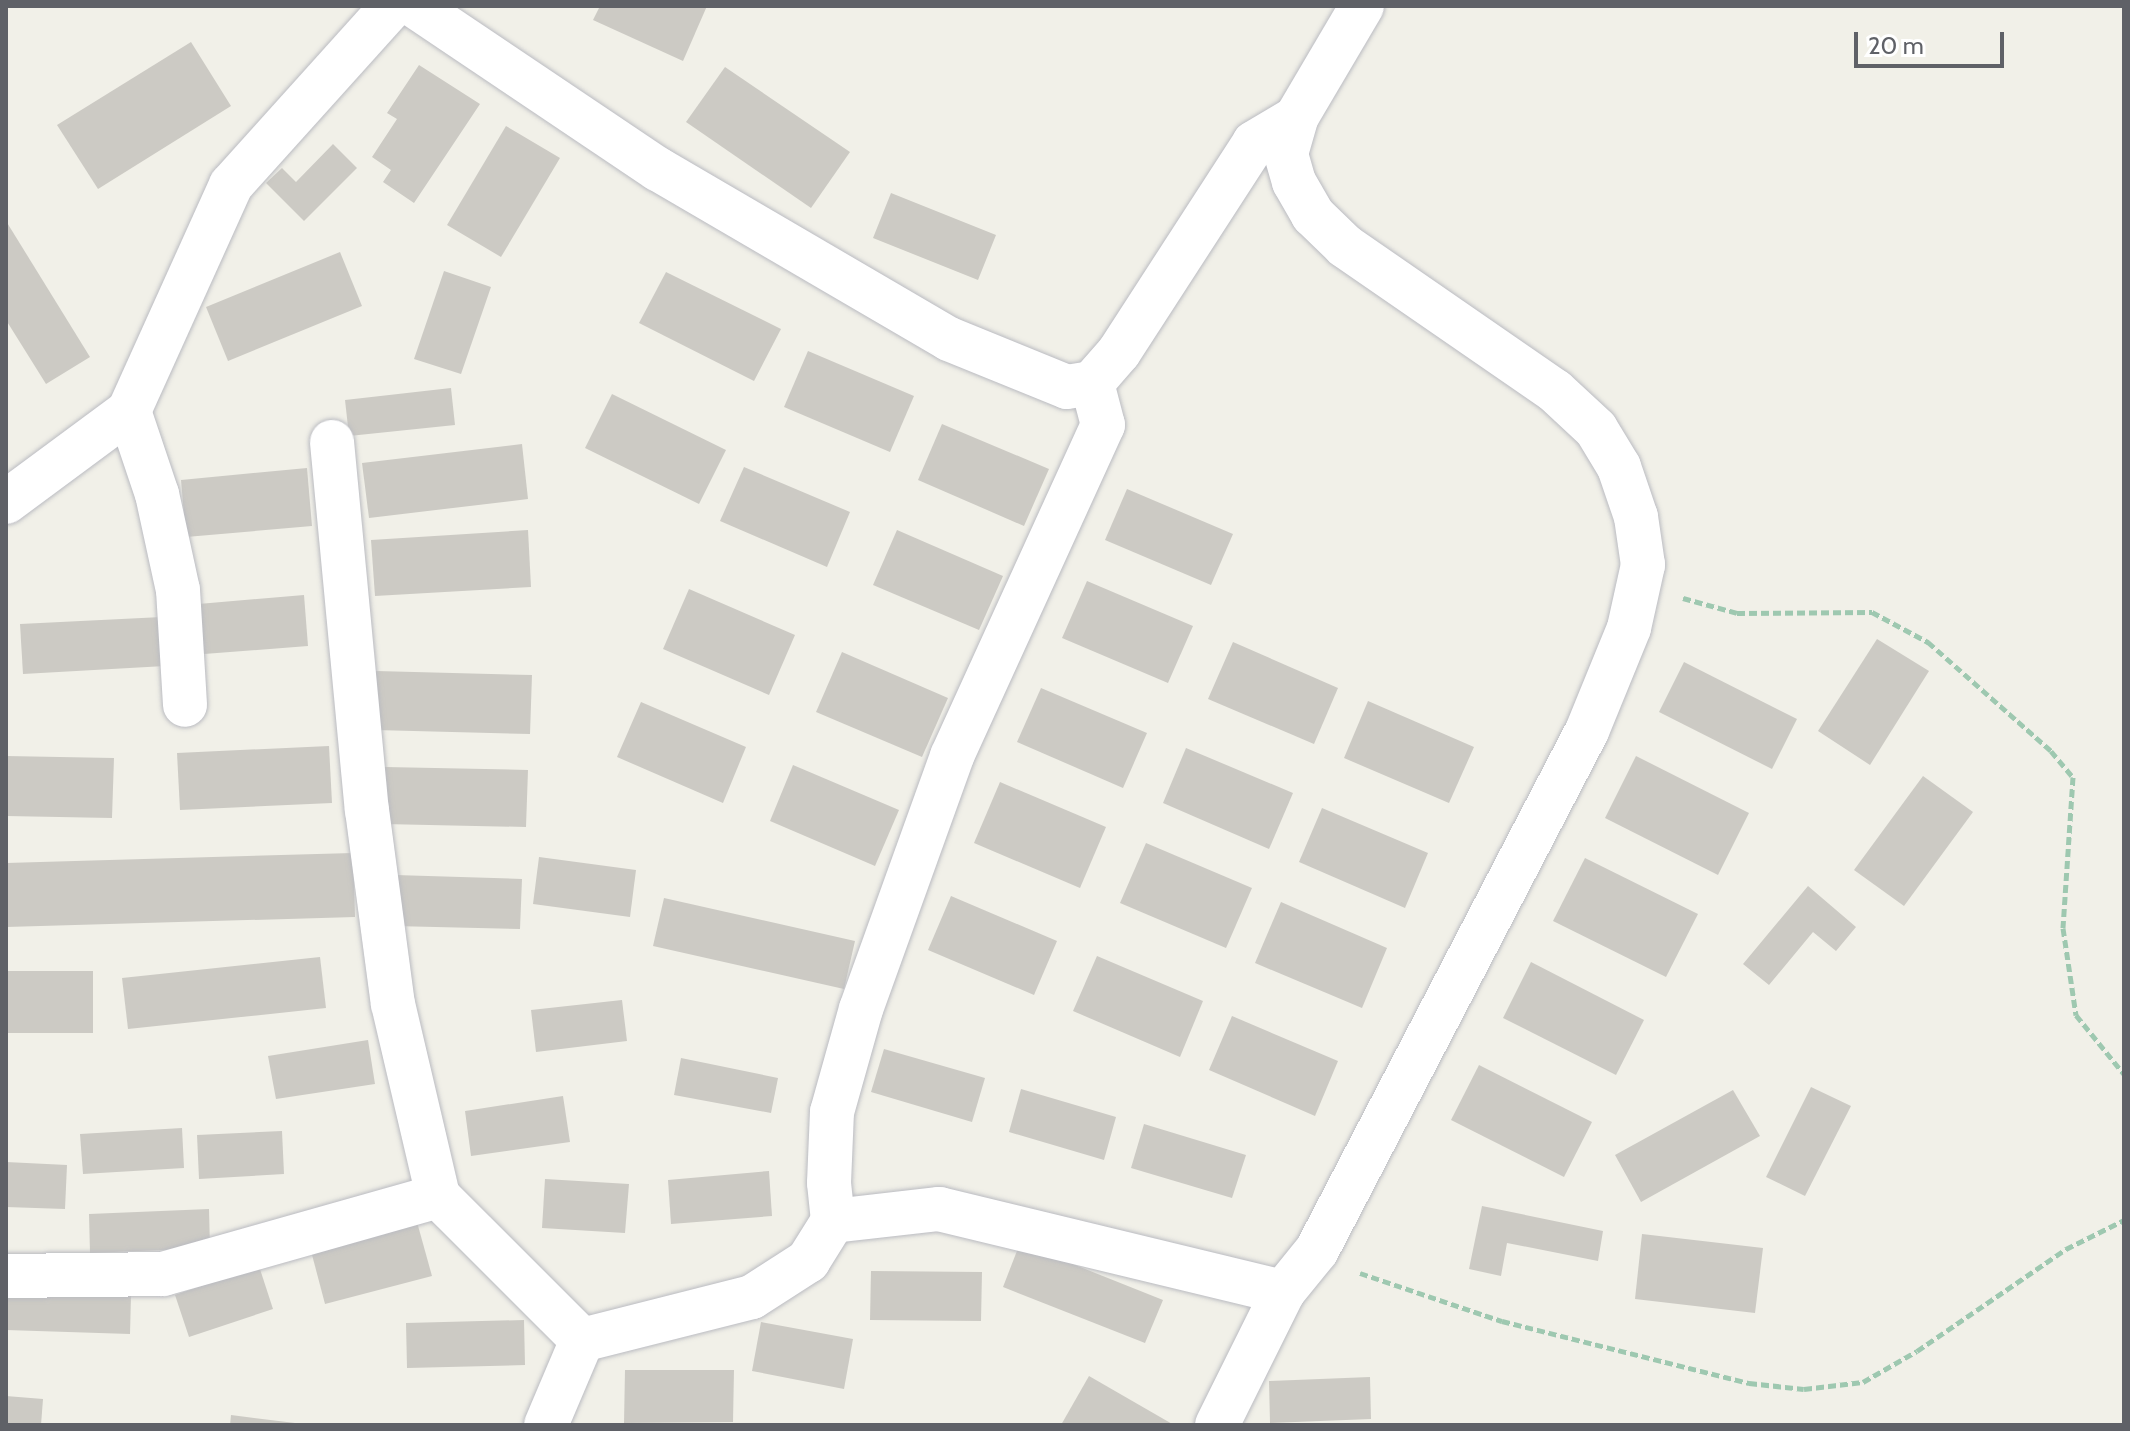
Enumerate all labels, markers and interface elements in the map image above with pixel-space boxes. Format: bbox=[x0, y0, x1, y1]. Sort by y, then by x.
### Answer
scale bar bbox=[1858, 16, 2008, 66]
text: 20 m bbox=[1868, 31, 1924, 60]

